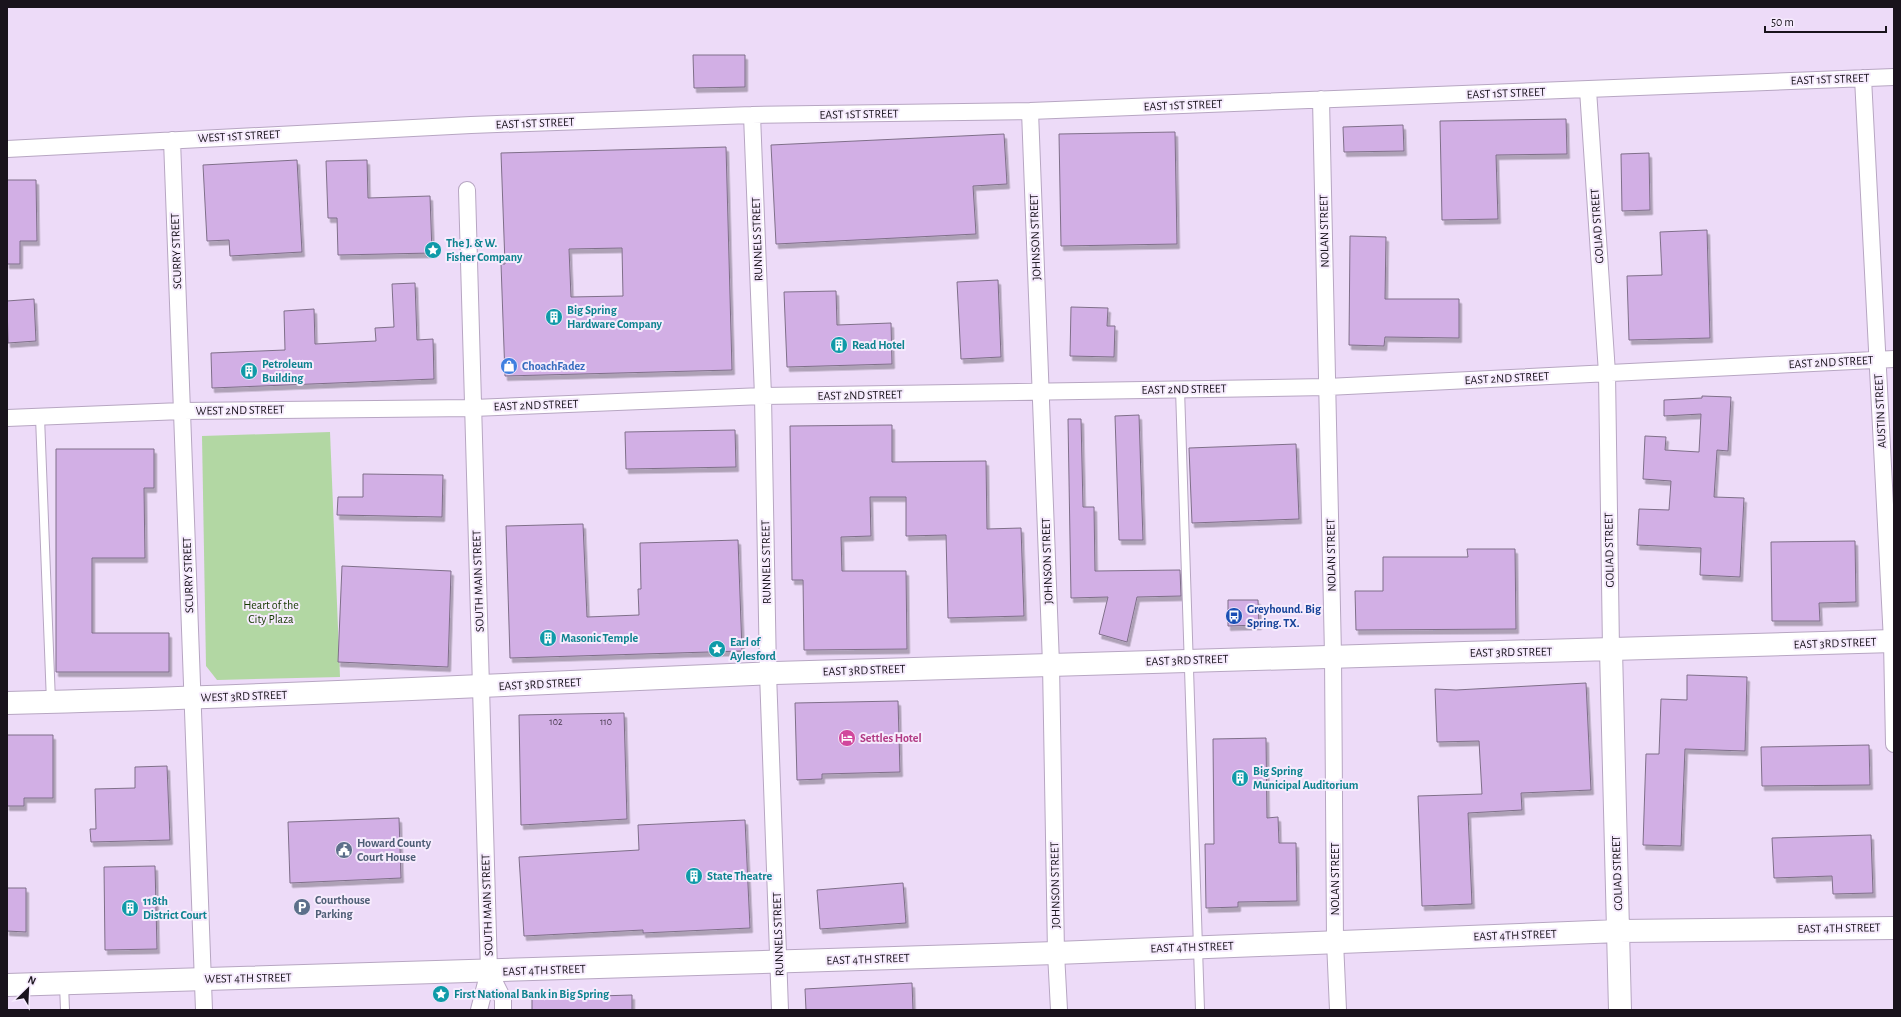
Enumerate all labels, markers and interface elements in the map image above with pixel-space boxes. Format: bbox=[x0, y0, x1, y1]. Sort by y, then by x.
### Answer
scale bar bbox=[1765, 8, 1886, 34]
text: 50 m bbox=[1771, 16, 1794, 28]
street label: EAST 1ST STREET bbox=[1790, 72, 1870, 86]
street label: EAST 1ST STREET bbox=[1466, 86, 1546, 100]
street label: EAST 1ST STREET bbox=[1143, 98, 1223, 112]
street label: EAST 1ST STREET bbox=[819, 107, 899, 121]
street label: EAST 1ST STREET bbox=[495, 116, 575, 130]
street label: WEST 1ST STREET bbox=[197, 128, 281, 144]
street label: GOLIAD STREET bbox=[1588, 188, 1606, 264]
street label: JOHNSON STREET bbox=[1027, 193, 1043, 280]
street label: NOLAN STREET bbox=[1317, 194, 1331, 268]
street label: RUNNELS STREET bbox=[750, 197, 764, 281]
street label: SCURRY STREET bbox=[169, 213, 183, 289]
place label: The J. & W. Fisher Company bbox=[446, 237, 523, 264]
place icon: The J. & W. Fisher Company bbox=[423, 240, 443, 260]
place label: Big Spring Hardware Company bbox=[567, 304, 663, 331]
building icon: Big Spring Hardware Company bbox=[544, 307, 564, 327]
building icon: Read Hotel bbox=[829, 335, 849, 355]
place label: Read Hotel bbox=[852, 339, 905, 351]
street label: EAST 2ND STREET bbox=[1788, 354, 1874, 370]
shop icon: ChoachFadez bbox=[499, 356, 519, 376]
place label: Petroleum Building bbox=[262, 358, 313, 384]
place label: ChoachFadez bbox=[522, 360, 585, 372]
building icon: Petroleum Building bbox=[239, 361, 259, 381]
street label: EAST 2ND STREET bbox=[1464, 370, 1550, 386]
street label: AUSTIN STREET bbox=[1872, 373, 1888, 448]
street label: EAST 2ND STREET bbox=[1141, 382, 1227, 396]
street label: EAST 2ND STREET bbox=[817, 388, 903, 402]
street label: EAST 2ND STREET bbox=[493, 398, 579, 412]
street label: WEST 2ND STREET bbox=[196, 403, 285, 417]
street label: GOLIAD STREET bbox=[1602, 512, 1616, 588]
street label: JOHNSON STREET bbox=[1039, 517, 1055, 604]
street label: NOLAN STREET bbox=[1324, 518, 1338, 592]
street label: RUNNELS STREET bbox=[759, 520, 773, 604]
street label: SOUTH MAIN STREET bbox=[470, 530, 486, 632]
street label: SCURRY STREET bbox=[181, 537, 195, 613]
park label: Heart of the City Plaza bbox=[243, 599, 299, 626]
place label: Greyhound. Big Spring. TX. bbox=[1247, 603, 1322, 629]
bus stop icon: Greyhound. Big Spring. TX. bbox=[1224, 606, 1244, 626]
building icon: Masonic Temple bbox=[538, 628, 558, 648]
place label: Masonic Temple bbox=[561, 632, 639, 644]
place label: Earl of Aylesford bbox=[730, 636, 777, 663]
street label: EAST 3RD STREET bbox=[1793, 636, 1877, 650]
place icon: Earl of Aylesford bbox=[707, 639, 727, 659]
street label: EAST 3RD STREET bbox=[1469, 645, 1553, 659]
street label: EAST 3RD STREET bbox=[1145, 653, 1229, 667]
street label: EAST 3RD STREET bbox=[822, 663, 906, 677]
street label: EAST 3RD STREET bbox=[498, 676, 582, 692]
street label: WEST 3RD STREET bbox=[200, 688, 288, 704]
house number: 102 bbox=[549, 717, 563, 727]
house number: 110 bbox=[600, 717, 612, 727]
hotel icon: Settles Hotel bbox=[837, 728, 857, 748]
place label: Settles Hotel bbox=[860, 732, 922, 744]
place label: Big Spring Municipal Auditorium bbox=[1253, 765, 1359, 791]
building icon: Big Spring Municipal Auditorium bbox=[1230, 768, 1250, 788]
street label: GOLIAD STREET bbox=[1610, 835, 1624, 911]
place label: Howard County Court House bbox=[357, 837, 432, 863]
public building icon: Howard County Court House bbox=[334, 840, 354, 860]
street label: JOHNSON STREET bbox=[1048, 842, 1062, 928]
street label: NOLAN STREET bbox=[1329, 842, 1341, 916]
street label: SOUTH MAIN STREET bbox=[479, 854, 495, 956]
building icon: State Theatre bbox=[684, 866, 704, 886]
place label: State Theatre bbox=[707, 870, 772, 882]
street label: RUNNELS STREET bbox=[771, 892, 785, 976]
place label: Courthouse Parking bbox=[315, 894, 371, 920]
place label: 118th District Court bbox=[143, 895, 207, 921]
parking icon: Courthouse Parking bbox=[292, 897, 312, 917]
building icon: 118th District Court bbox=[120, 898, 140, 918]
street label: EAST 4TH STREET bbox=[1797, 921, 1881, 935]
street label: EAST 4TH STREET bbox=[1473, 928, 1557, 942]
street label: EAST 4TH STREET bbox=[1150, 940, 1234, 954]
street label: EAST 4TH STREET bbox=[826, 952, 910, 966]
street label: EAST 4TH STREET bbox=[502, 963, 586, 977]
north arrow bbox=[8, 969, 48, 1009]
street label: WEST 4TH STREET bbox=[204, 971, 292, 985]
text: N bbox=[26, 974, 38, 987]
place icon: First National Bank in Big Spring bbox=[431, 984, 451, 1004]
place label: First National Bank in Big Spring bbox=[454, 988, 610, 1000]

